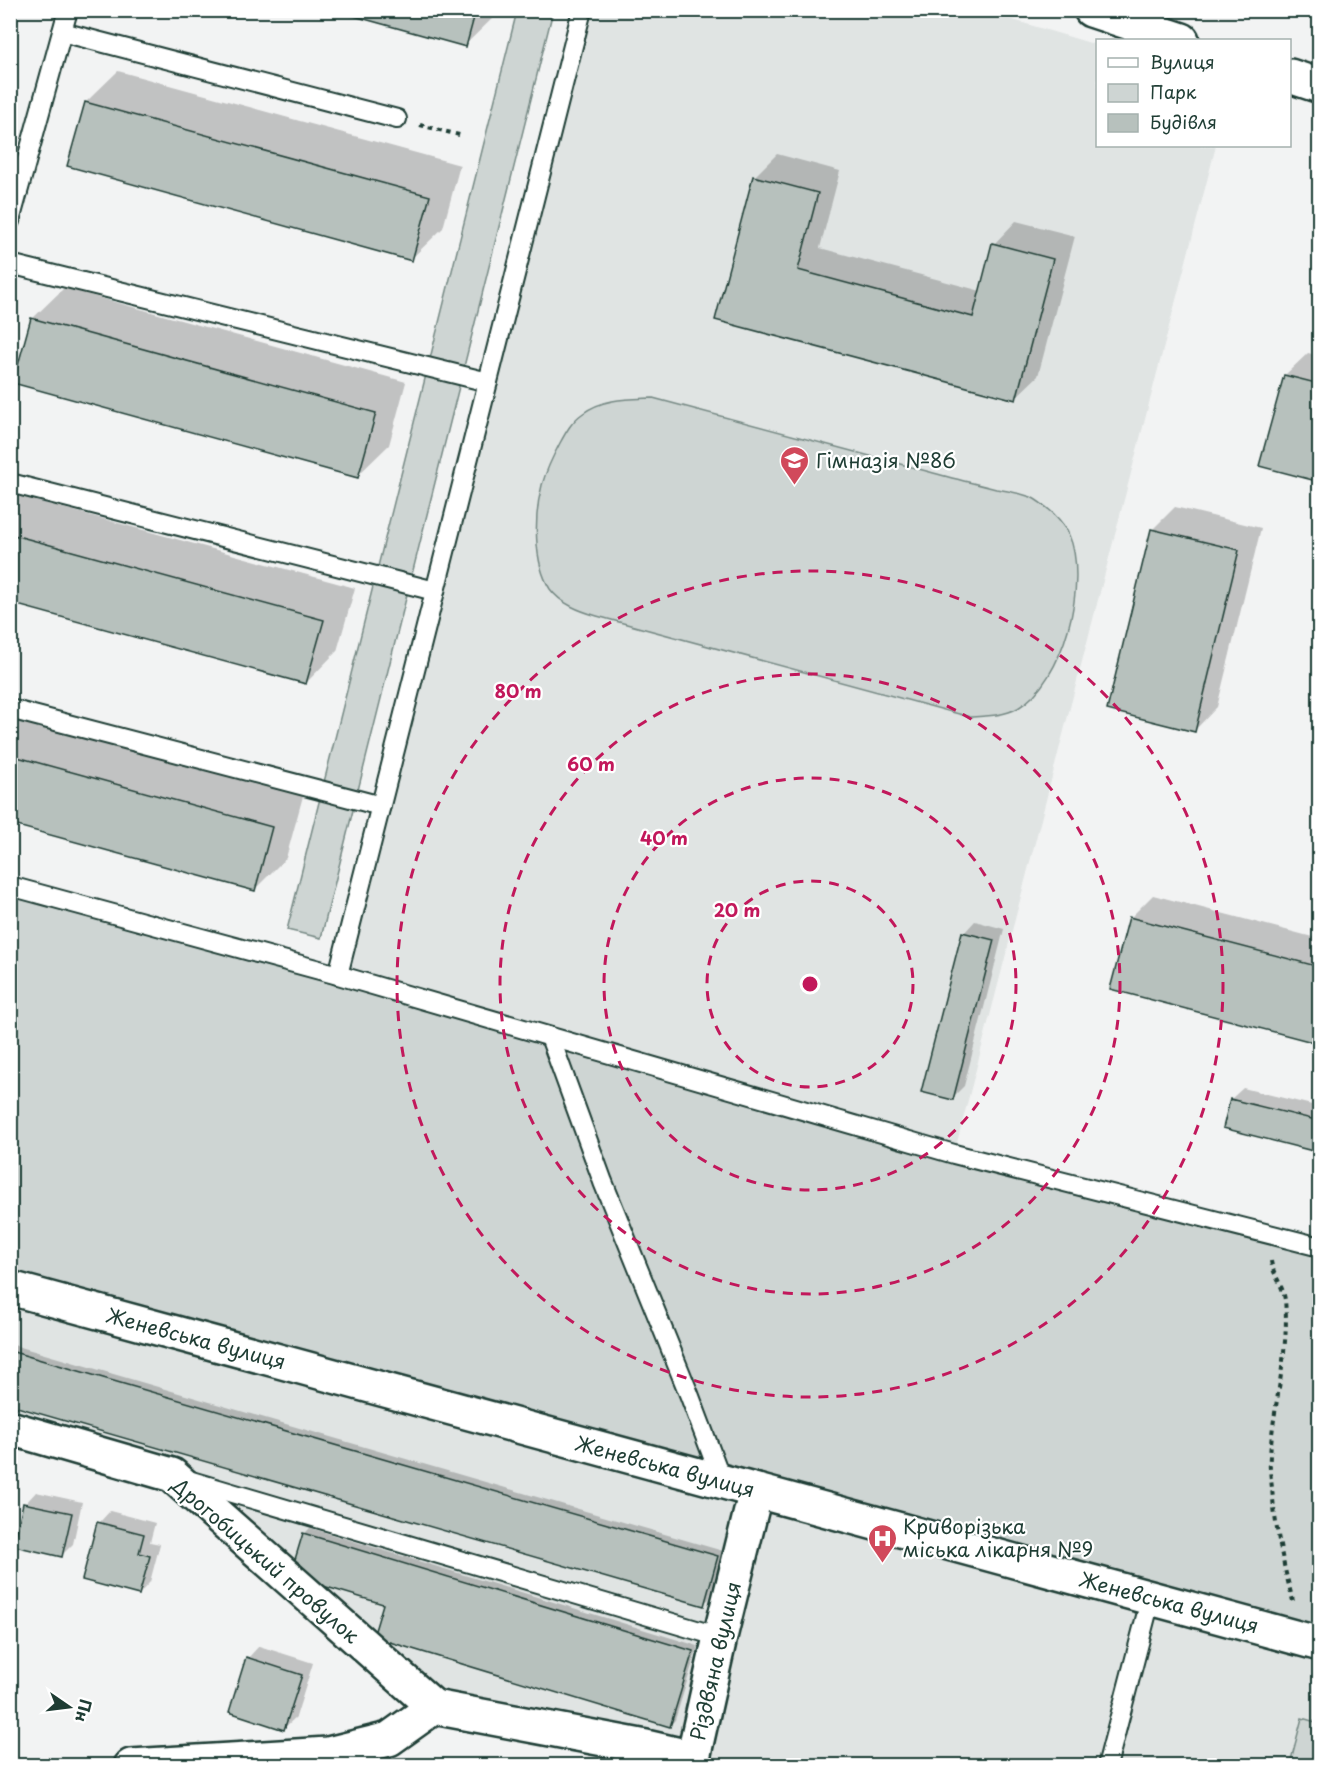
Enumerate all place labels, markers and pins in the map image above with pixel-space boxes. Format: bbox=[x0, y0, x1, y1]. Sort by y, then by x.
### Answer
school or university icon: Гімназія №86 bbox=[779, 444, 811, 486]
place label: Гімназія №86 bbox=[816, 445, 956, 475]
centre of rings bbox=[800, 974, 820, 994]
place label: Криворізька міська лікарня №9 bbox=[903, 1511, 1093, 1564]
hospital icon: Криворізька міська лікарня №9 bbox=[866, 1522, 898, 1564]

